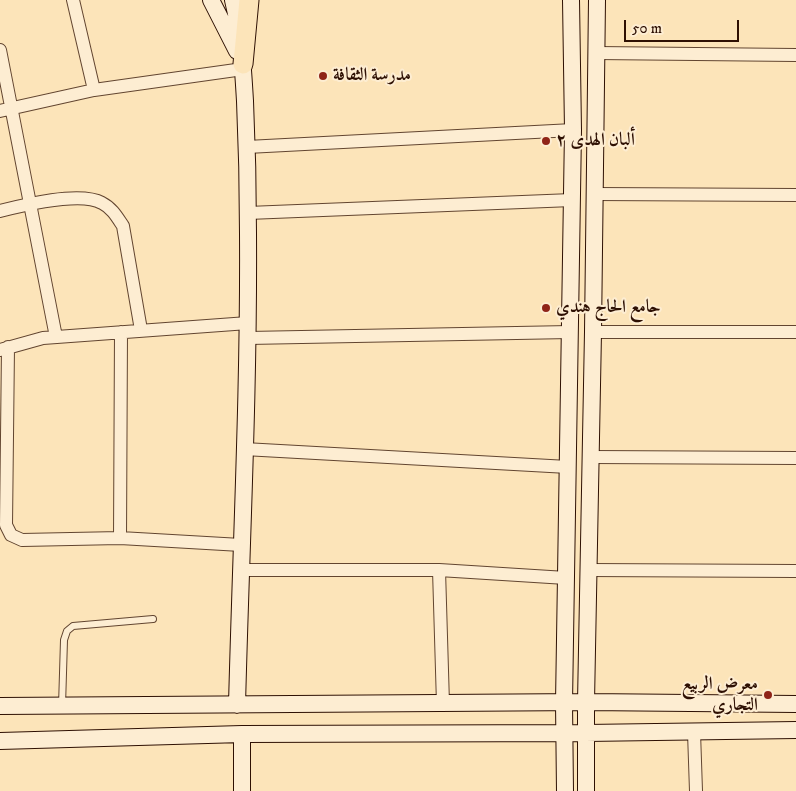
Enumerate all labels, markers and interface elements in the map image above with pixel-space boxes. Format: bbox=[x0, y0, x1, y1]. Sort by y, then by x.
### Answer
scale bar bbox=[626, 10, 741, 42]
text: 50 m bbox=[632, 19, 662, 38]
place label: مدرسة الثقافة bbox=[333, 65, 411, 87]
marker: مدرسة الثقافة bbox=[317, 70, 329, 82]
place label: ألبان الهدى ٢ bbox=[556, 130, 635, 152]
marker: ألبان الهدى ٢ bbox=[540, 135, 552, 147]
place label: جامع الحاج هندي bbox=[556, 297, 661, 319]
marker: جامع الحاج هندي bbox=[540, 302, 552, 314]
place label: معرض الربيع التجاري bbox=[682, 674, 758, 716]
marker: معرض الربيع التجاري bbox=[762, 689, 774, 701]

